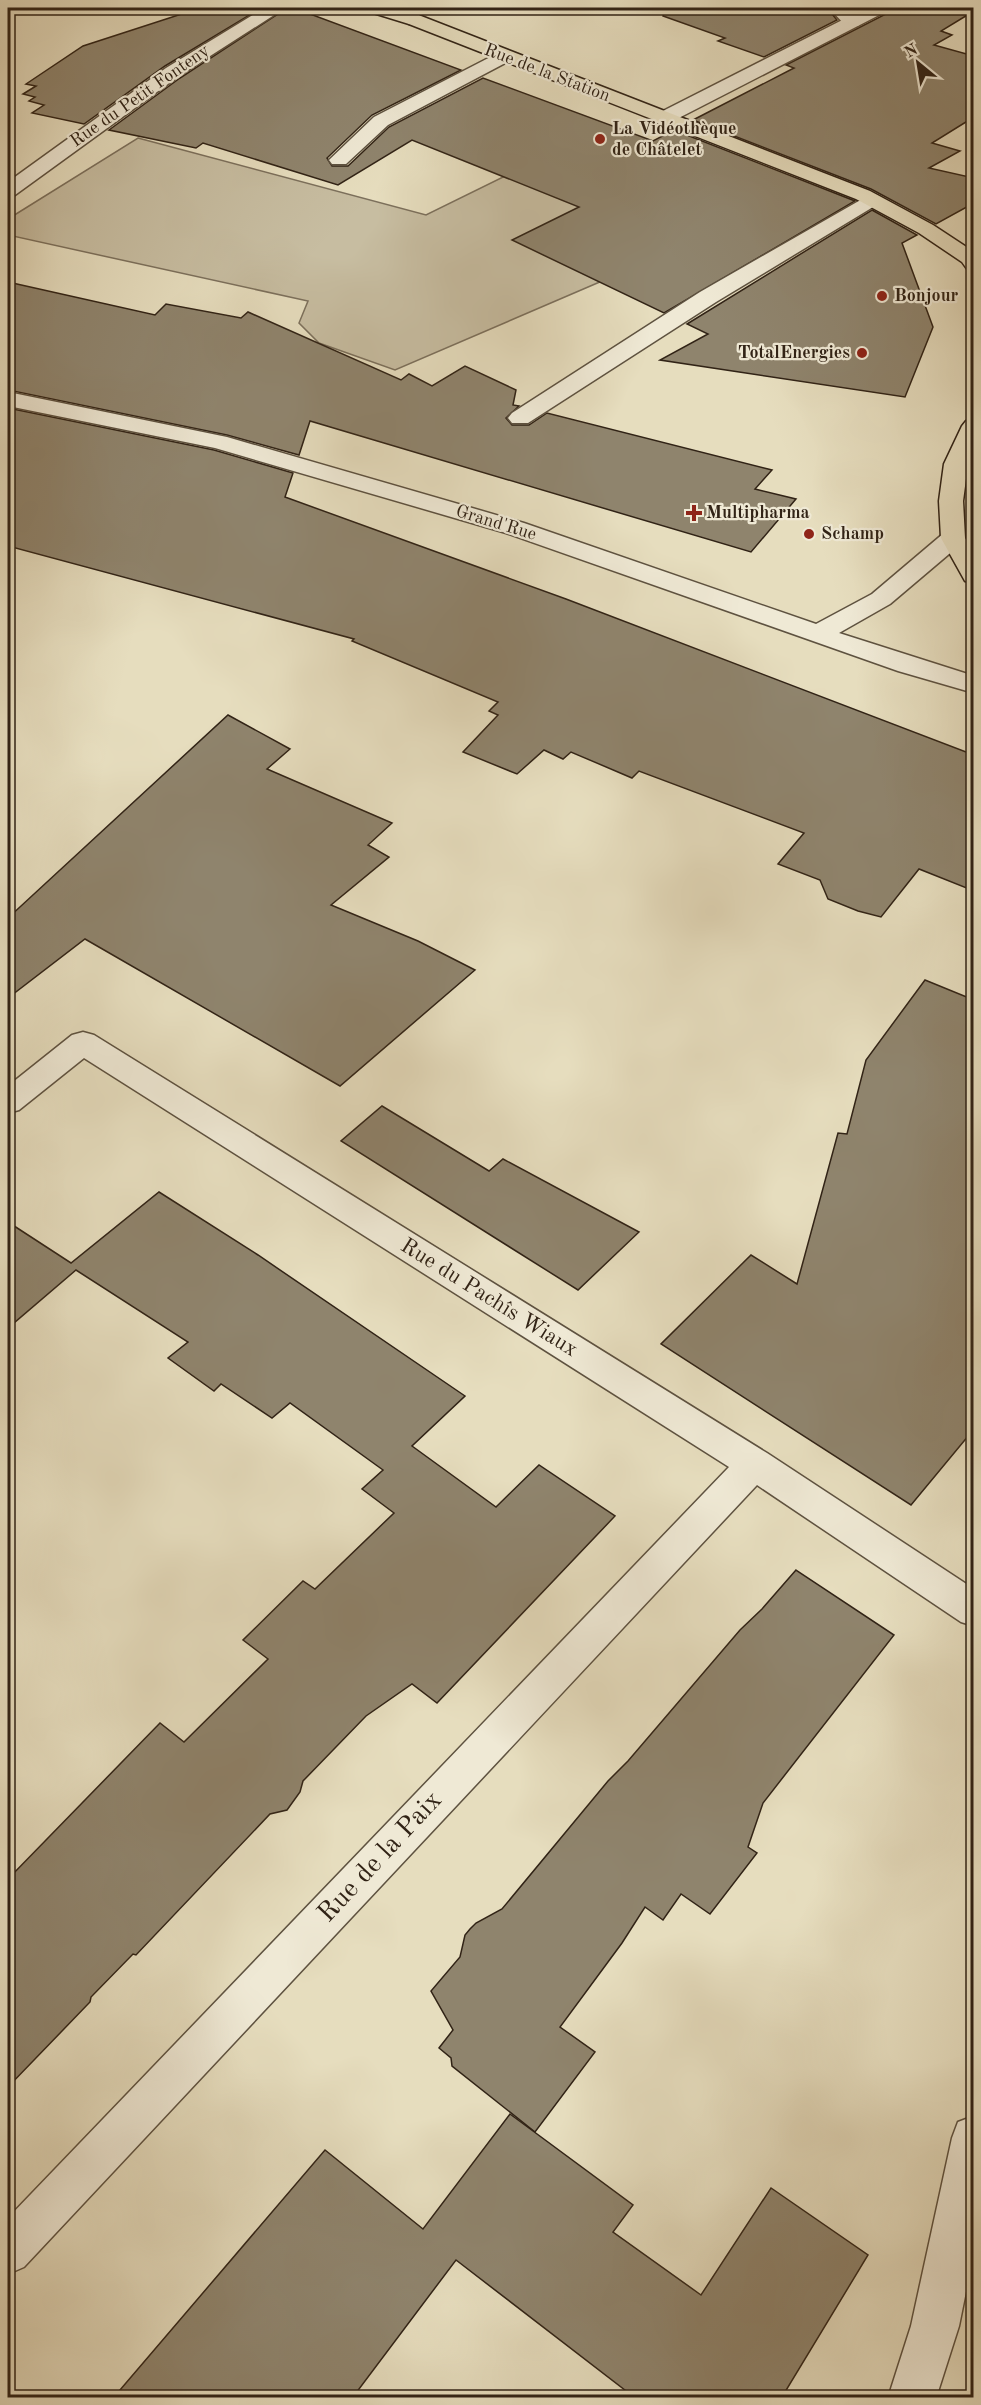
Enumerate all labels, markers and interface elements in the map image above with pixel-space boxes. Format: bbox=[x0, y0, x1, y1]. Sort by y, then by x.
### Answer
north arrow bbox=[888, 33, 948, 93]
street label: Rue du Petit Fonteny bbox=[67, 41, 213, 151]
street label: Rue de la Station bbox=[481, 41, 613, 105]
text: N bbox=[902, 41, 921, 62]
place label: La Vidéothèque de Châtelet bbox=[612, 120, 737, 159]
marker: La Vidéothèque de Châtelet bbox=[593, 132, 607, 146]
place label: Bonjour bbox=[894, 287, 959, 305]
marker: Bonjour bbox=[875, 289, 889, 303]
place label: TotalEnergies bbox=[738, 344, 850, 362]
marker: TotalEnergies bbox=[855, 346, 869, 360]
street label: Grand'Rue bbox=[453, 502, 539, 544]
place label: Multipharma bbox=[706, 504, 810, 522]
marker: Multipharma bbox=[687, 506, 701, 520]
place label: Schamp bbox=[821, 525, 884, 543]
marker: Schamp bbox=[802, 527, 816, 541]
street label: Rue du Pachîs Wiaux bbox=[397, 1235, 581, 1361]
street label: Rue de la Paix bbox=[313, 1786, 447, 1928]

